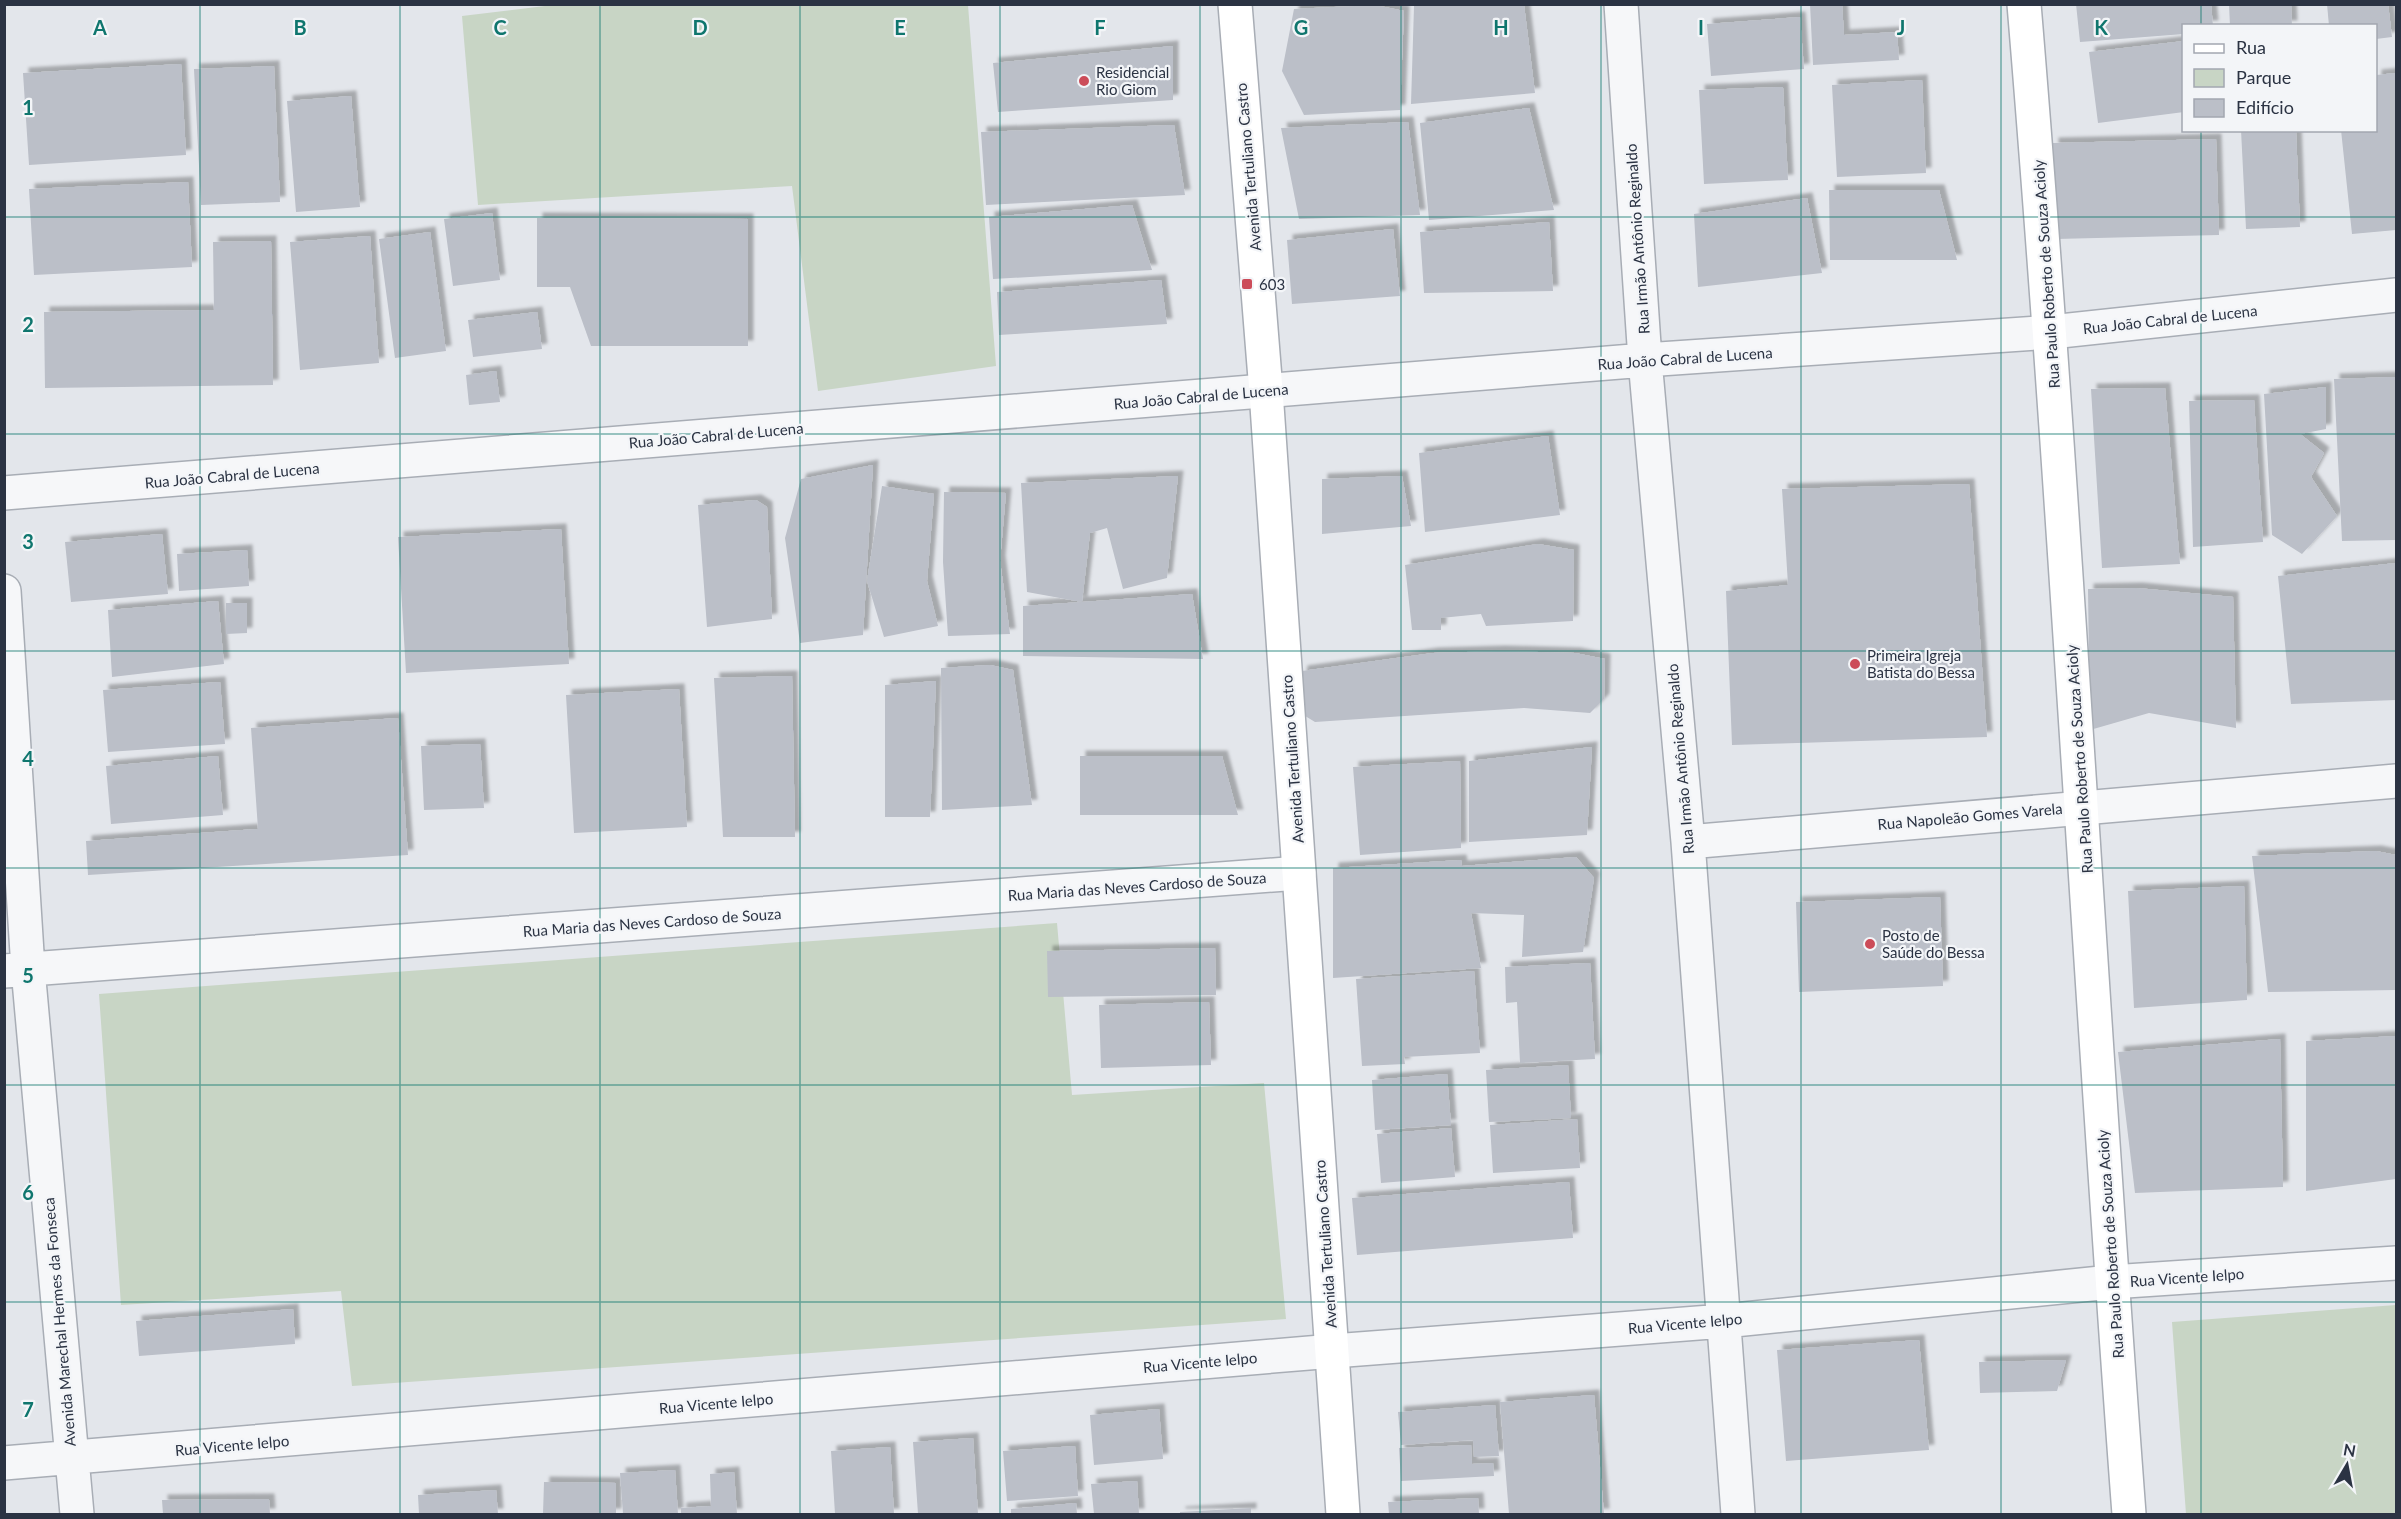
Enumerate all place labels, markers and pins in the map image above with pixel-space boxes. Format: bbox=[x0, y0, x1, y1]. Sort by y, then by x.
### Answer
place label: Residencial Rio Giom bbox=[1096, 63, 1169, 98]
marker: Residencial Rio Giom bbox=[1077, 74, 1091, 88]
place label: 603 bbox=[1259, 275, 1285, 293]
marker: 603 bbox=[1240, 277, 1254, 291]
place label: Primeira Igreja Batista do Bessa bbox=[1867, 646, 1975, 681]
marker: Primeira Igreja Batista do Bessa bbox=[1848, 657, 1862, 671]
place label: Posto de Saúde do Bessa bbox=[1882, 926, 1985, 961]
marker: Posto de Saúde do Bessa bbox=[1863, 937, 1877, 951]

